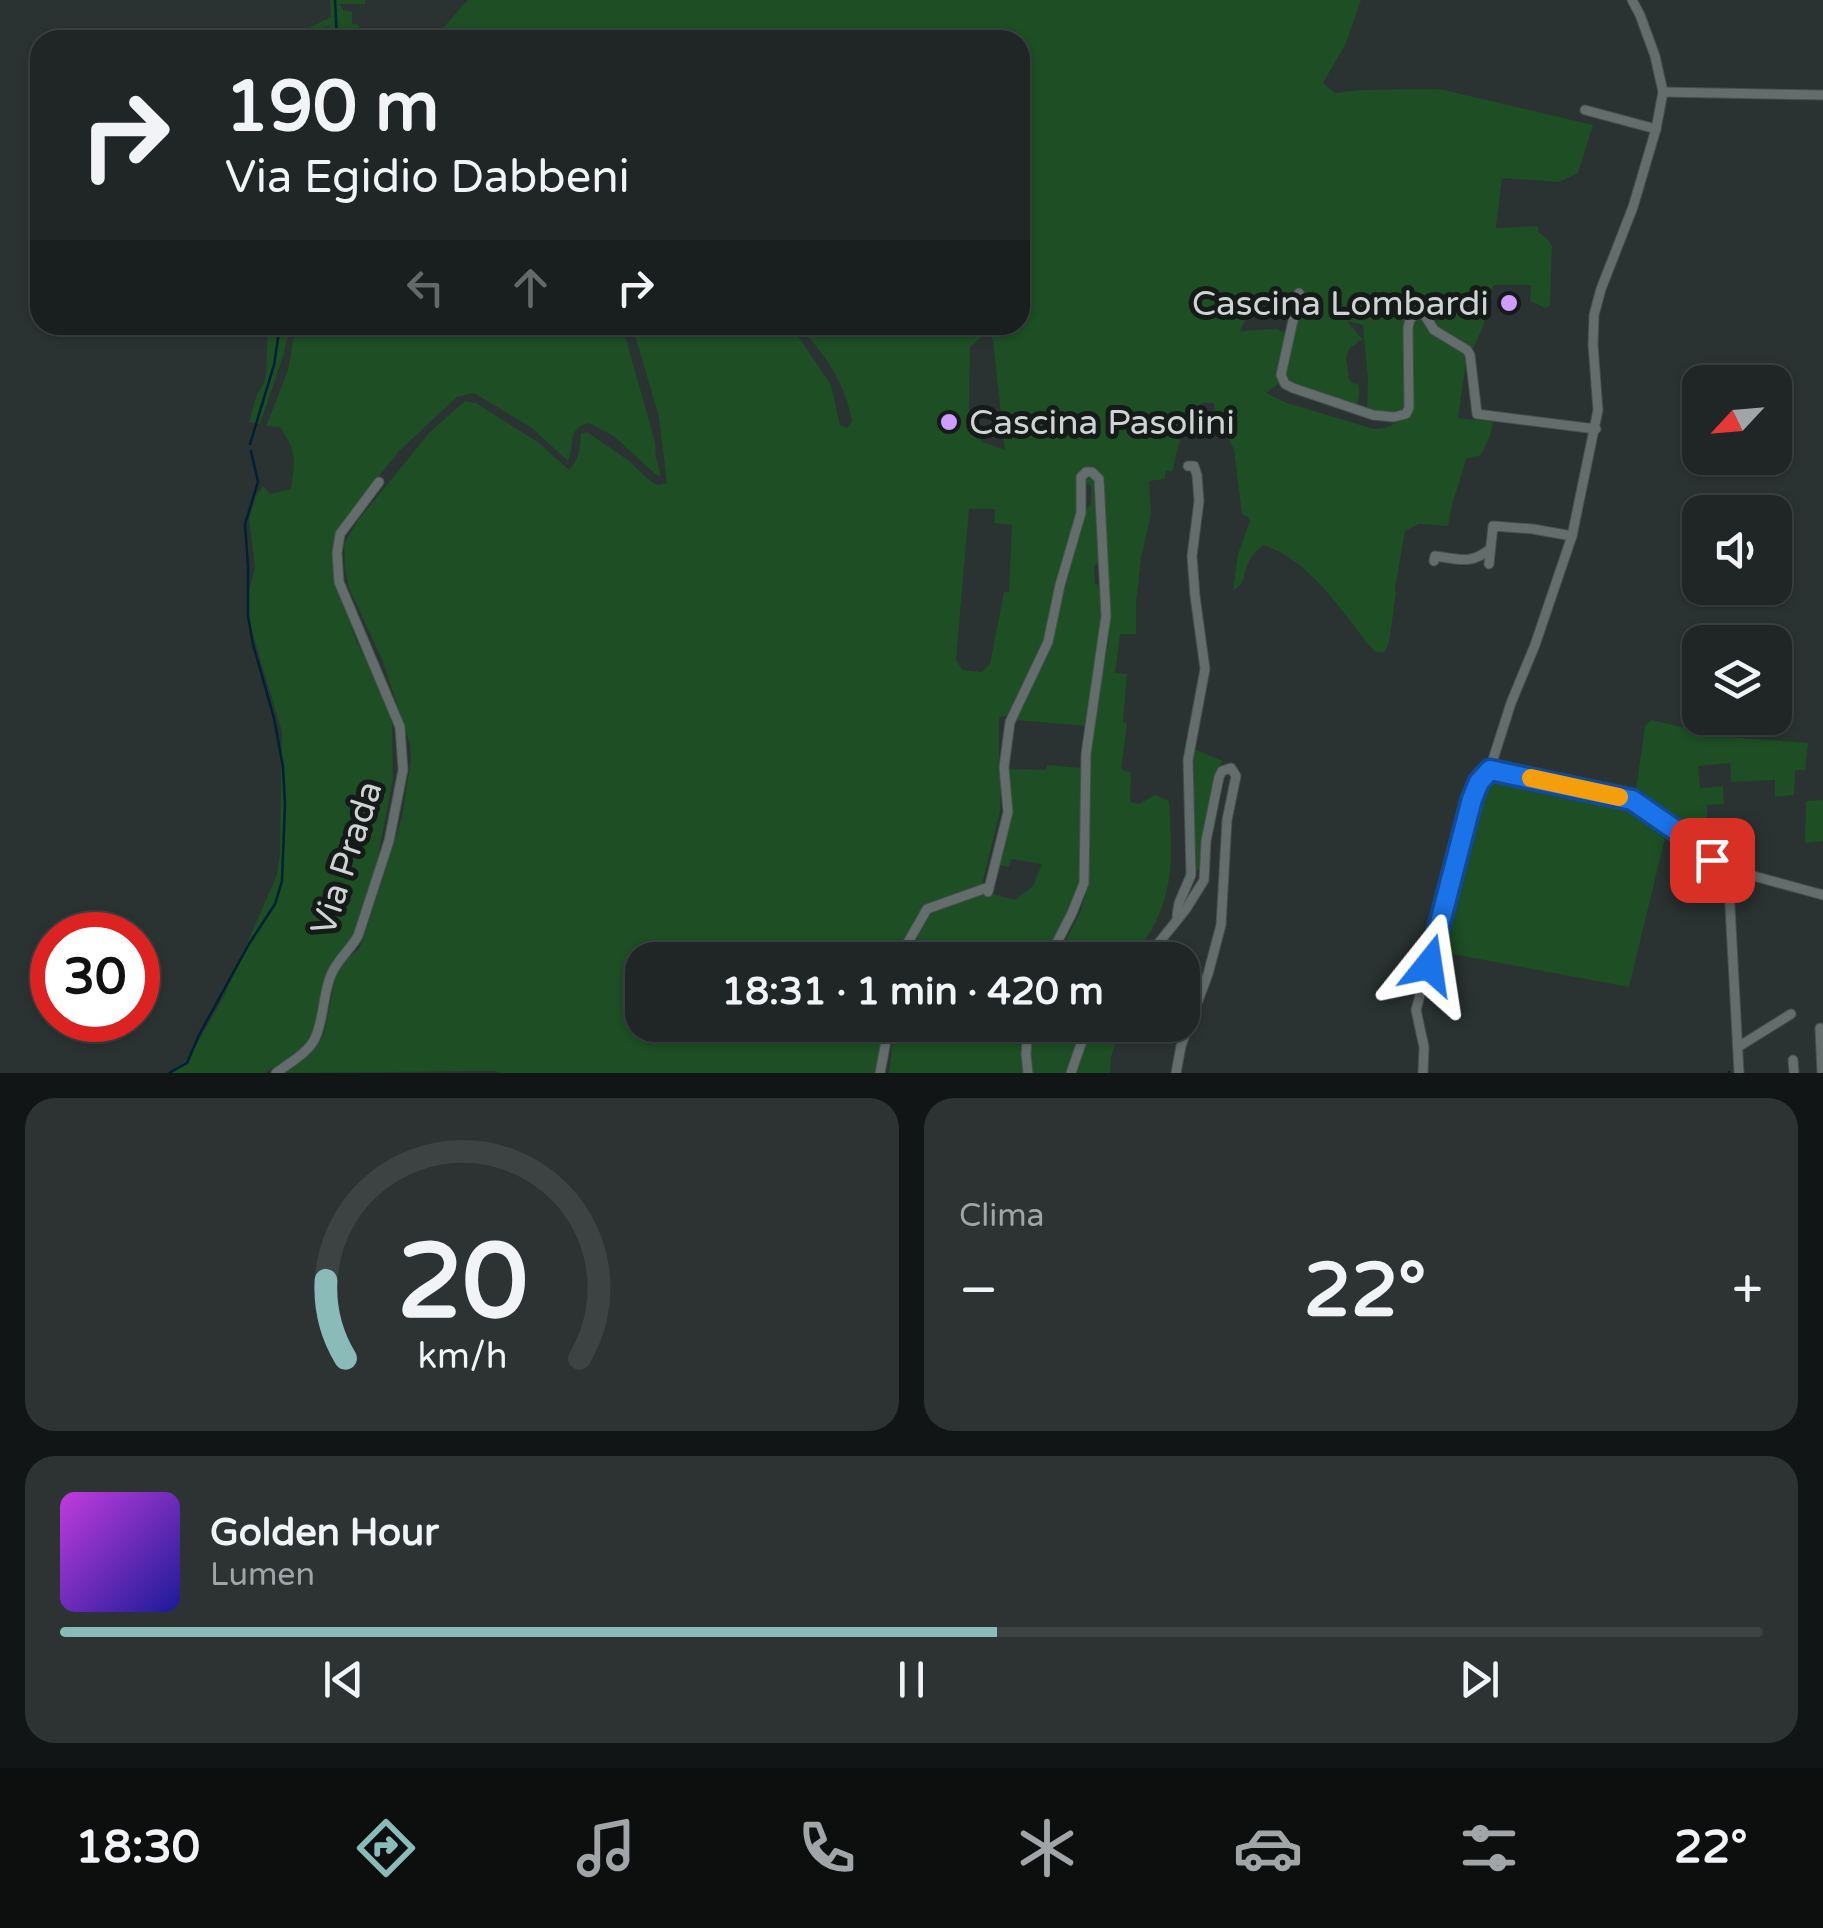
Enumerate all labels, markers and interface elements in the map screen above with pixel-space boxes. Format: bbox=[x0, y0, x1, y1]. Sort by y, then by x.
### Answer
text: 190 m bbox=[225, 66, 439, 150]
icon: right bbox=[60, 70, 190, 200]
text: Via Egidio Dabbeni bbox=[225, 151, 630, 205]
icon: left bbox=[398, 260, 453, 315]
icon: ahead bbox=[503, 260, 558, 315]
icon: right bbox=[608, 260, 663, 315]
place label: Cascina Lombardi bbox=[1192, 283, 1489, 325]
marker: Cascina Lombardi bbox=[1498, 292, 1520, 314]
north arrow bbox=[1682, 365, 1792, 475]
map controls bbox=[1682, 365, 1792, 735]
place label: Cascina Pasolini bbox=[969, 402, 1235, 444]
marker: Cascina Pasolini bbox=[938, 411, 960, 433]
button: sound bbox=[1682, 495, 1792, 605]
button: layers bbox=[1682, 625, 1792, 735]
street label: Via Prada bbox=[302, 776, 392, 941]
pin bbox=[1670, 818, 1755, 903]
icon: arrive bbox=[1685, 833, 1740, 888]
speed limit sign: 30 bbox=[30, 912, 160, 1042]
position arrow bbox=[1377, 913, 1481, 1017]
text: 18:31 · 1 min · 420 m bbox=[721, 969, 1104, 1015]
text: Clima bbox=[959, 1197, 1045, 1235]
text: 20 bbox=[397, 1221, 527, 1346]
text: 22° bbox=[1304, 1246, 1426, 1336]
text: − bbox=[959, 1258, 998, 1324]
text: + bbox=[1732, 1258, 1763, 1324]
text: km/h bbox=[417, 1335, 507, 1378]
text: Golden Hour bbox=[210, 1510, 439, 1556]
text: Lumen bbox=[210, 1556, 315, 1594]
icon: previous bbox=[316, 1652, 371, 1707]
icon: pause bbox=[884, 1652, 939, 1707]
icon: next bbox=[1452, 1652, 1507, 1707]
icon: directions bbox=[351, 1813, 421, 1883]
icon: music bbox=[571, 1813, 641, 1883]
icon: phone bbox=[792, 1813, 862, 1883]
icon: climate bbox=[1012, 1813, 1082, 1883]
icon: car bbox=[1233, 1813, 1303, 1883]
icon: filters bbox=[1454, 1813, 1524, 1883]
text: 18:30 bbox=[75, 1821, 200, 1875]
text: 22° bbox=[1674, 1821, 1748, 1875]

